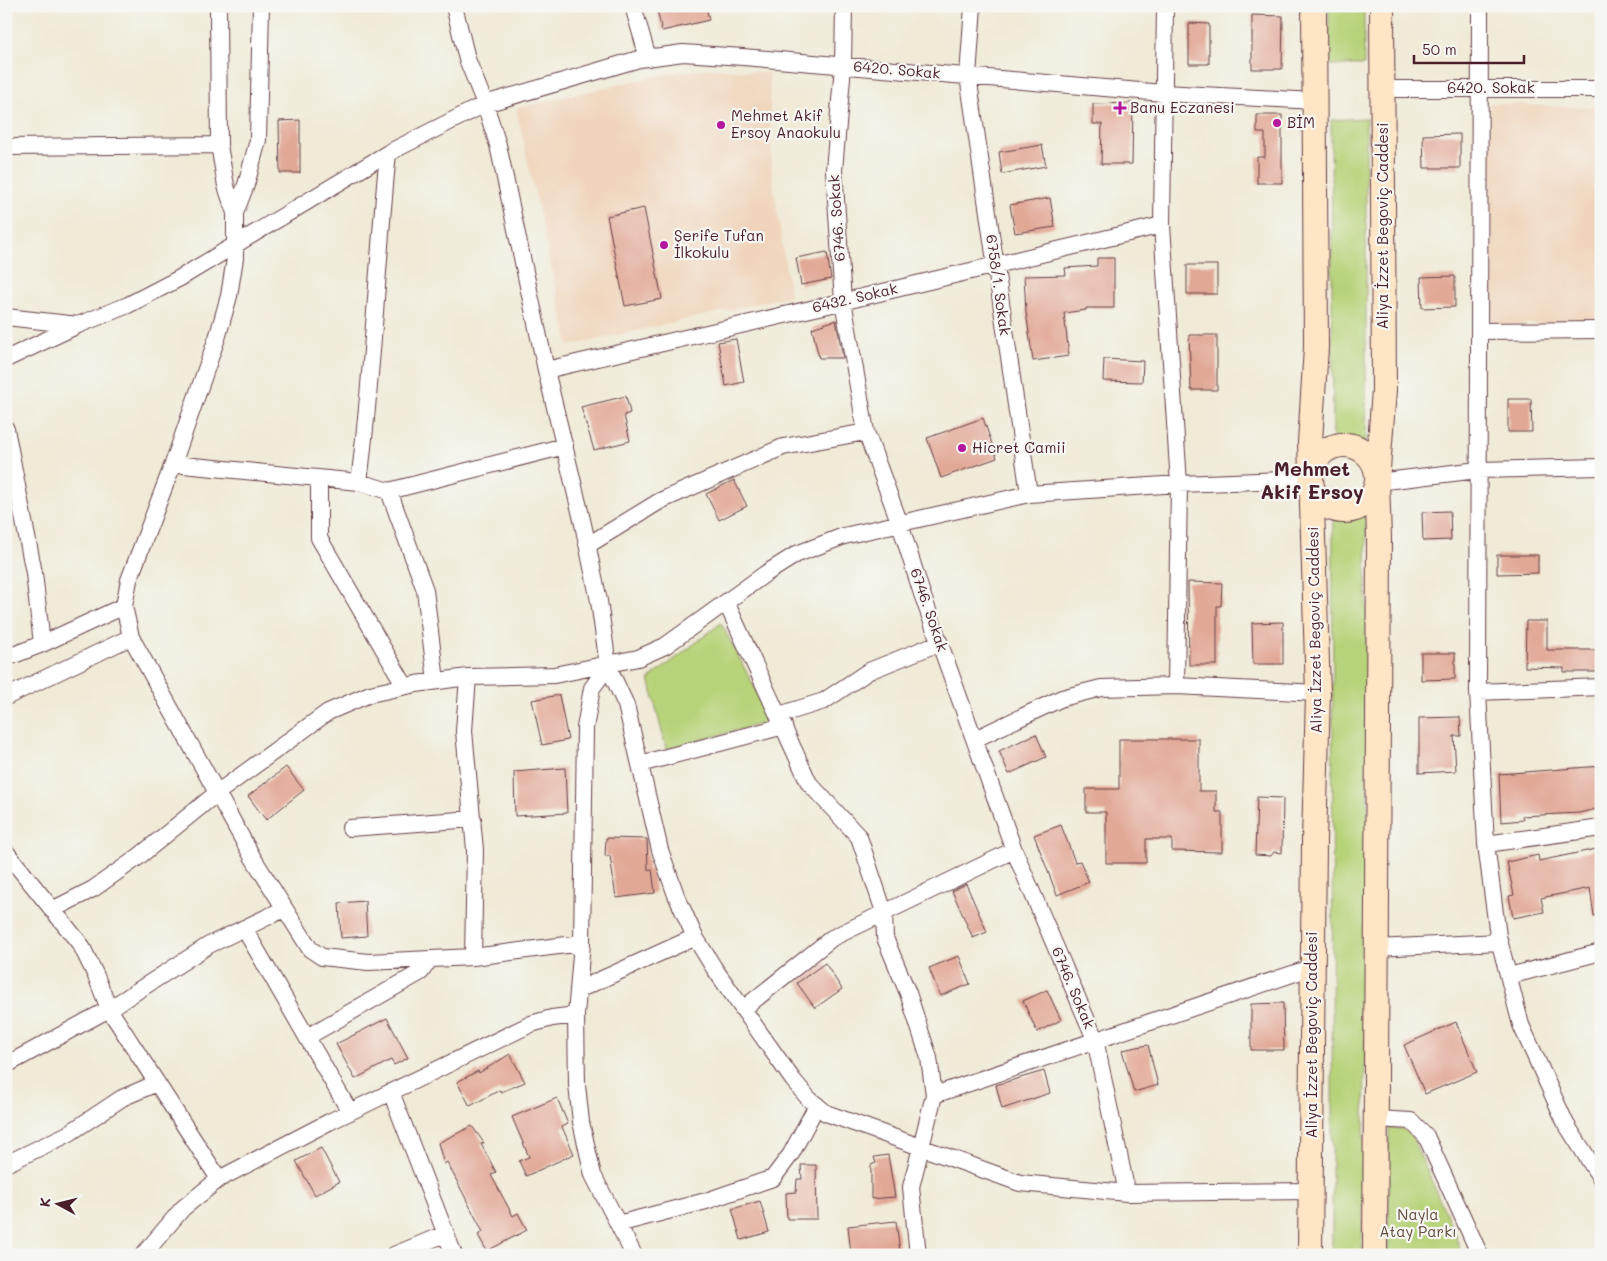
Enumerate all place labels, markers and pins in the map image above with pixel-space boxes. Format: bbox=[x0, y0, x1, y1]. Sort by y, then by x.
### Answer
place label: Banu Eczanesi bbox=[1130, 97, 1235, 117]
marker: Banu Eczanesi bbox=[1114, 102, 1126, 114]
place label: Mehmet Akif Ersoy Anaokulu bbox=[731, 105, 841, 142]
place label: BİM bbox=[1287, 112, 1315, 132]
marker: BİM bbox=[1271, 117, 1283, 129]
marker: Mehmet Akif Ersoy Anaokulu bbox=[715, 119, 727, 131]
place label: Şerife Tufan İlkokulu bbox=[674, 225, 764, 262]
marker: Şerife Tufan İlkokulu bbox=[658, 239, 670, 251]
place label: Hicret Camii bbox=[972, 437, 1066, 457]
marker: Hicret Camii bbox=[956, 442, 968, 454]

